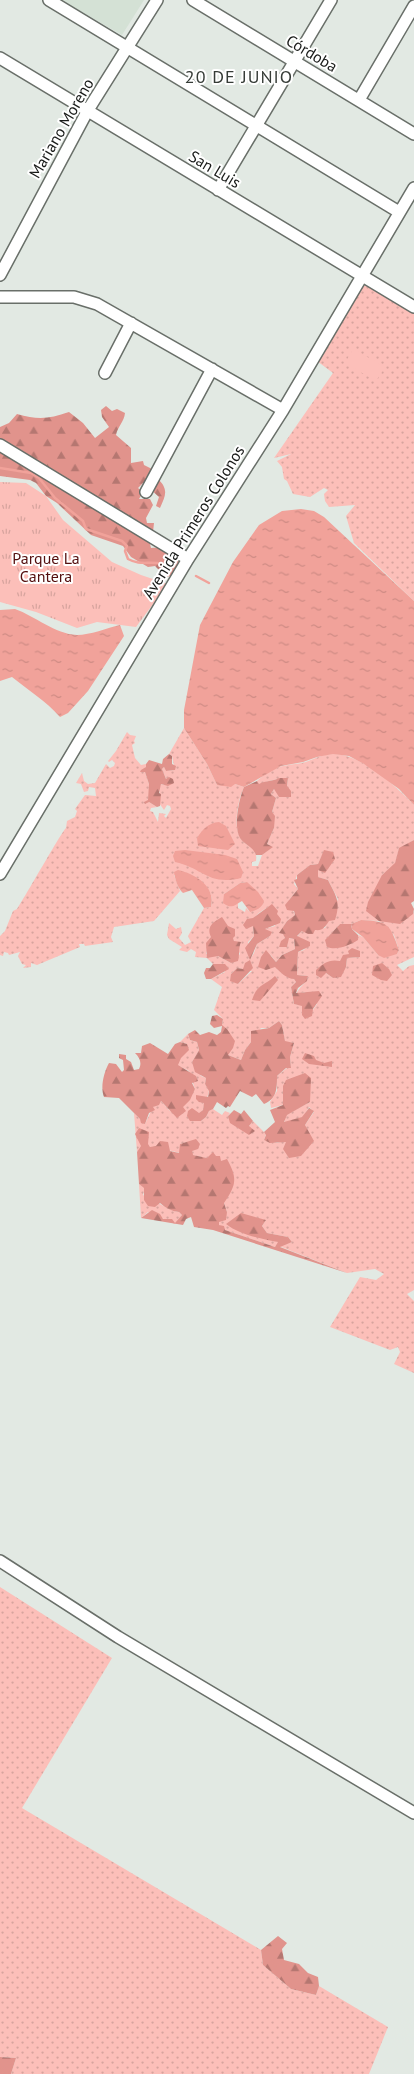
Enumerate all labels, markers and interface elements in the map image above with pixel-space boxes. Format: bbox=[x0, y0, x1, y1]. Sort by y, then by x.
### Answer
street label: Córdoba bbox=[283, 30, 341, 76]
district label: 20 DE JUNIO bbox=[185, 65, 293, 88]
street label: Mariano Moreno bbox=[24, 75, 98, 181]
street label: San Luis bbox=[185, 146, 245, 192]
street label: Avenida Primeros Colonos bbox=[138, 441, 249, 602]
park label: Parque La Cantera bbox=[12, 548, 80, 586]

